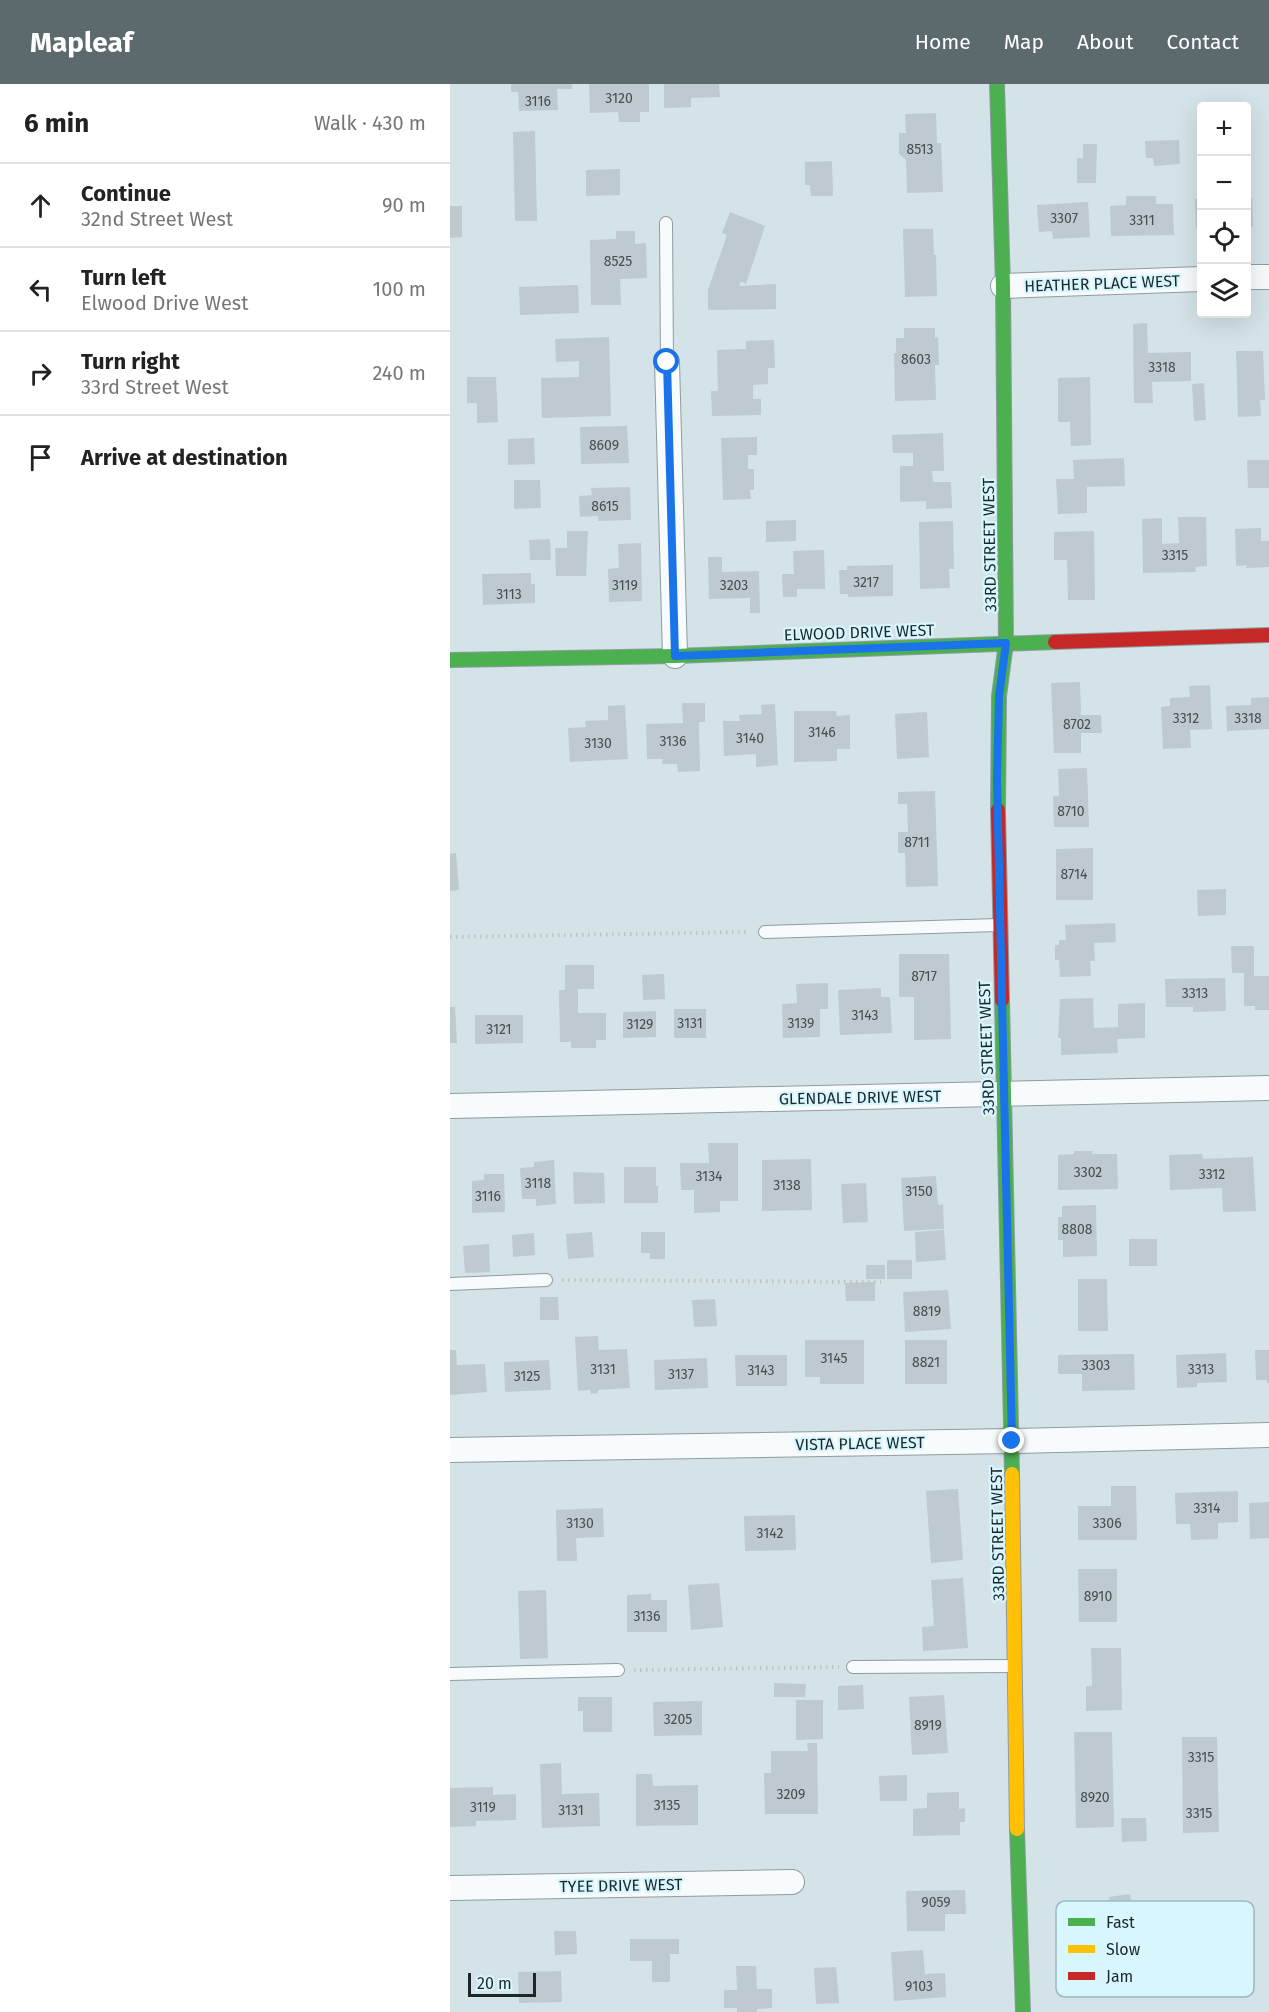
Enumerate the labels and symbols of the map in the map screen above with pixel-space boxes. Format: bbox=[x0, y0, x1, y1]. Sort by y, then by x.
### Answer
house number: 3120 bbox=[605, 90, 633, 107]
house number: 3116 bbox=[525, 93, 551, 110]
house number: 8513 bbox=[906, 141, 934, 158]
house number: 3307 bbox=[1050, 210, 1078, 227]
house number: 3311 bbox=[1129, 212, 1155, 229]
house number: 8525 bbox=[604, 253, 632, 270]
street label: HEATHER PLACE WEST bbox=[1024, 271, 1181, 296]
route start bbox=[653, 348, 679, 374]
house number: 8603 bbox=[901, 351, 931, 368]
house number: 3318 bbox=[1148, 359, 1176, 376]
house number: 8609 bbox=[589, 437, 619, 454]
street label: 33RD STREET WEST bbox=[979, 477, 1000, 612]
house number: 8615 bbox=[591, 498, 619, 515]
house number: 3315 bbox=[1162, 547, 1188, 564]
house number: 3217 bbox=[853, 574, 879, 591]
house number: 3119 bbox=[612, 577, 638, 594]
house number: 3203 bbox=[720, 577, 748, 594]
house number: 3113 bbox=[496, 586, 522, 603]
street label: ELWOOD DRIVE WEST bbox=[784, 620, 935, 645]
house number: 3312 bbox=[1173, 710, 1199, 727]
house number: 3318 bbox=[1234, 710, 1262, 727]
house number: 8702 bbox=[1063, 716, 1091, 733]
house number: 3146 bbox=[808, 724, 836, 741]
house number: 3140 bbox=[736, 730, 764, 747]
house number: 3136 bbox=[659, 733, 687, 750]
house number: 3130 bbox=[584, 735, 612, 752]
house number: 8710 bbox=[1057, 803, 1085, 820]
house number: 8711 bbox=[904, 834, 930, 851]
house number: 8714 bbox=[1061, 866, 1088, 883]
house number: 8717 bbox=[911, 968, 937, 985]
street label: 33RD STREET WEST bbox=[975, 980, 998, 1115]
house number: 3313 bbox=[1182, 985, 1208, 1002]
house number: 3143 bbox=[852, 1007, 878, 1024]
house number: 3131 bbox=[677, 1015, 703, 1032]
house number: 3139 bbox=[788, 1015, 814, 1032]
house number: 3129 bbox=[627, 1016, 653, 1033]
house number: 3121 bbox=[486, 1021, 512, 1038]
street label: GLENDALE DRIVE WEST bbox=[779, 1087, 942, 1108]
house number: 3302 bbox=[1074, 1164, 1102, 1181]
house number: 3312 bbox=[1199, 1166, 1225, 1183]
house number: 3134 bbox=[695, 1168, 723, 1185]
house number: 3118 bbox=[525, 1175, 551, 1192]
house number: 3138 bbox=[773, 1177, 801, 1194]
house number: 3150 bbox=[905, 1183, 933, 1200]
house number: 3116 bbox=[475, 1188, 501, 1205]
house number: 8808 bbox=[1062, 1221, 1093, 1238]
house number: 8819 bbox=[913, 1303, 941, 1320]
house number: 3145 bbox=[820, 1350, 848, 1367]
house number: 8821 bbox=[912, 1354, 940, 1371]
house number: 3303 bbox=[1082, 1357, 1110, 1374]
house number: 3131 bbox=[590, 1361, 616, 1378]
house number: 3313 bbox=[1188, 1361, 1214, 1378]
house number: 3143 bbox=[748, 1362, 774, 1379]
house number: 3137 bbox=[668, 1366, 694, 1383]
house number: 3125 bbox=[514, 1368, 540, 1385]
route end bbox=[998, 1427, 1024, 1453]
street label: VISTA PLACE WEST bbox=[795, 1433, 925, 1454]
street label: 33RD STREET WEST bbox=[987, 1466, 1008, 1601]
house number: 3314 bbox=[1193, 1500, 1221, 1517]
house number: 3130 bbox=[566, 1515, 594, 1532]
house number: 3306 bbox=[1092, 1515, 1122, 1532]
house number: 3142 bbox=[757, 1525, 783, 1542]
house number: 8910 bbox=[1084, 1588, 1112, 1605]
house number: 3136 bbox=[633, 1608, 661, 1625]
house number: 3205 bbox=[664, 1711, 692, 1728]
house number: 8919 bbox=[914, 1717, 942, 1734]
house number: 3315 bbox=[1188, 1749, 1214, 1766]
house number: 3209 bbox=[777, 1786, 805, 1803]
house number: 8920 bbox=[1080, 1789, 1110, 1806]
house number: 3135 bbox=[654, 1797, 680, 1814]
house number: 3119 bbox=[470, 1799, 496, 1816]
house number: 3131 bbox=[558, 1802, 584, 1819]
house number: 3315 bbox=[1186, 1805, 1212, 1822]
street label: TYEE DRIVE WEST bbox=[559, 1875, 683, 1896]
house number: 9059 bbox=[921, 1894, 951, 1911]
legend bbox=[1056, 1901, 1254, 1997]
text: Fast bbox=[1106, 1913, 1135, 1932]
text: Slow bbox=[1106, 1940, 1141, 1959]
text: Jam bbox=[1106, 1967, 1133, 1986]
scale bar bbox=[468, 1970, 536, 1998]
house number: 9103 bbox=[905, 1978, 933, 1995]

